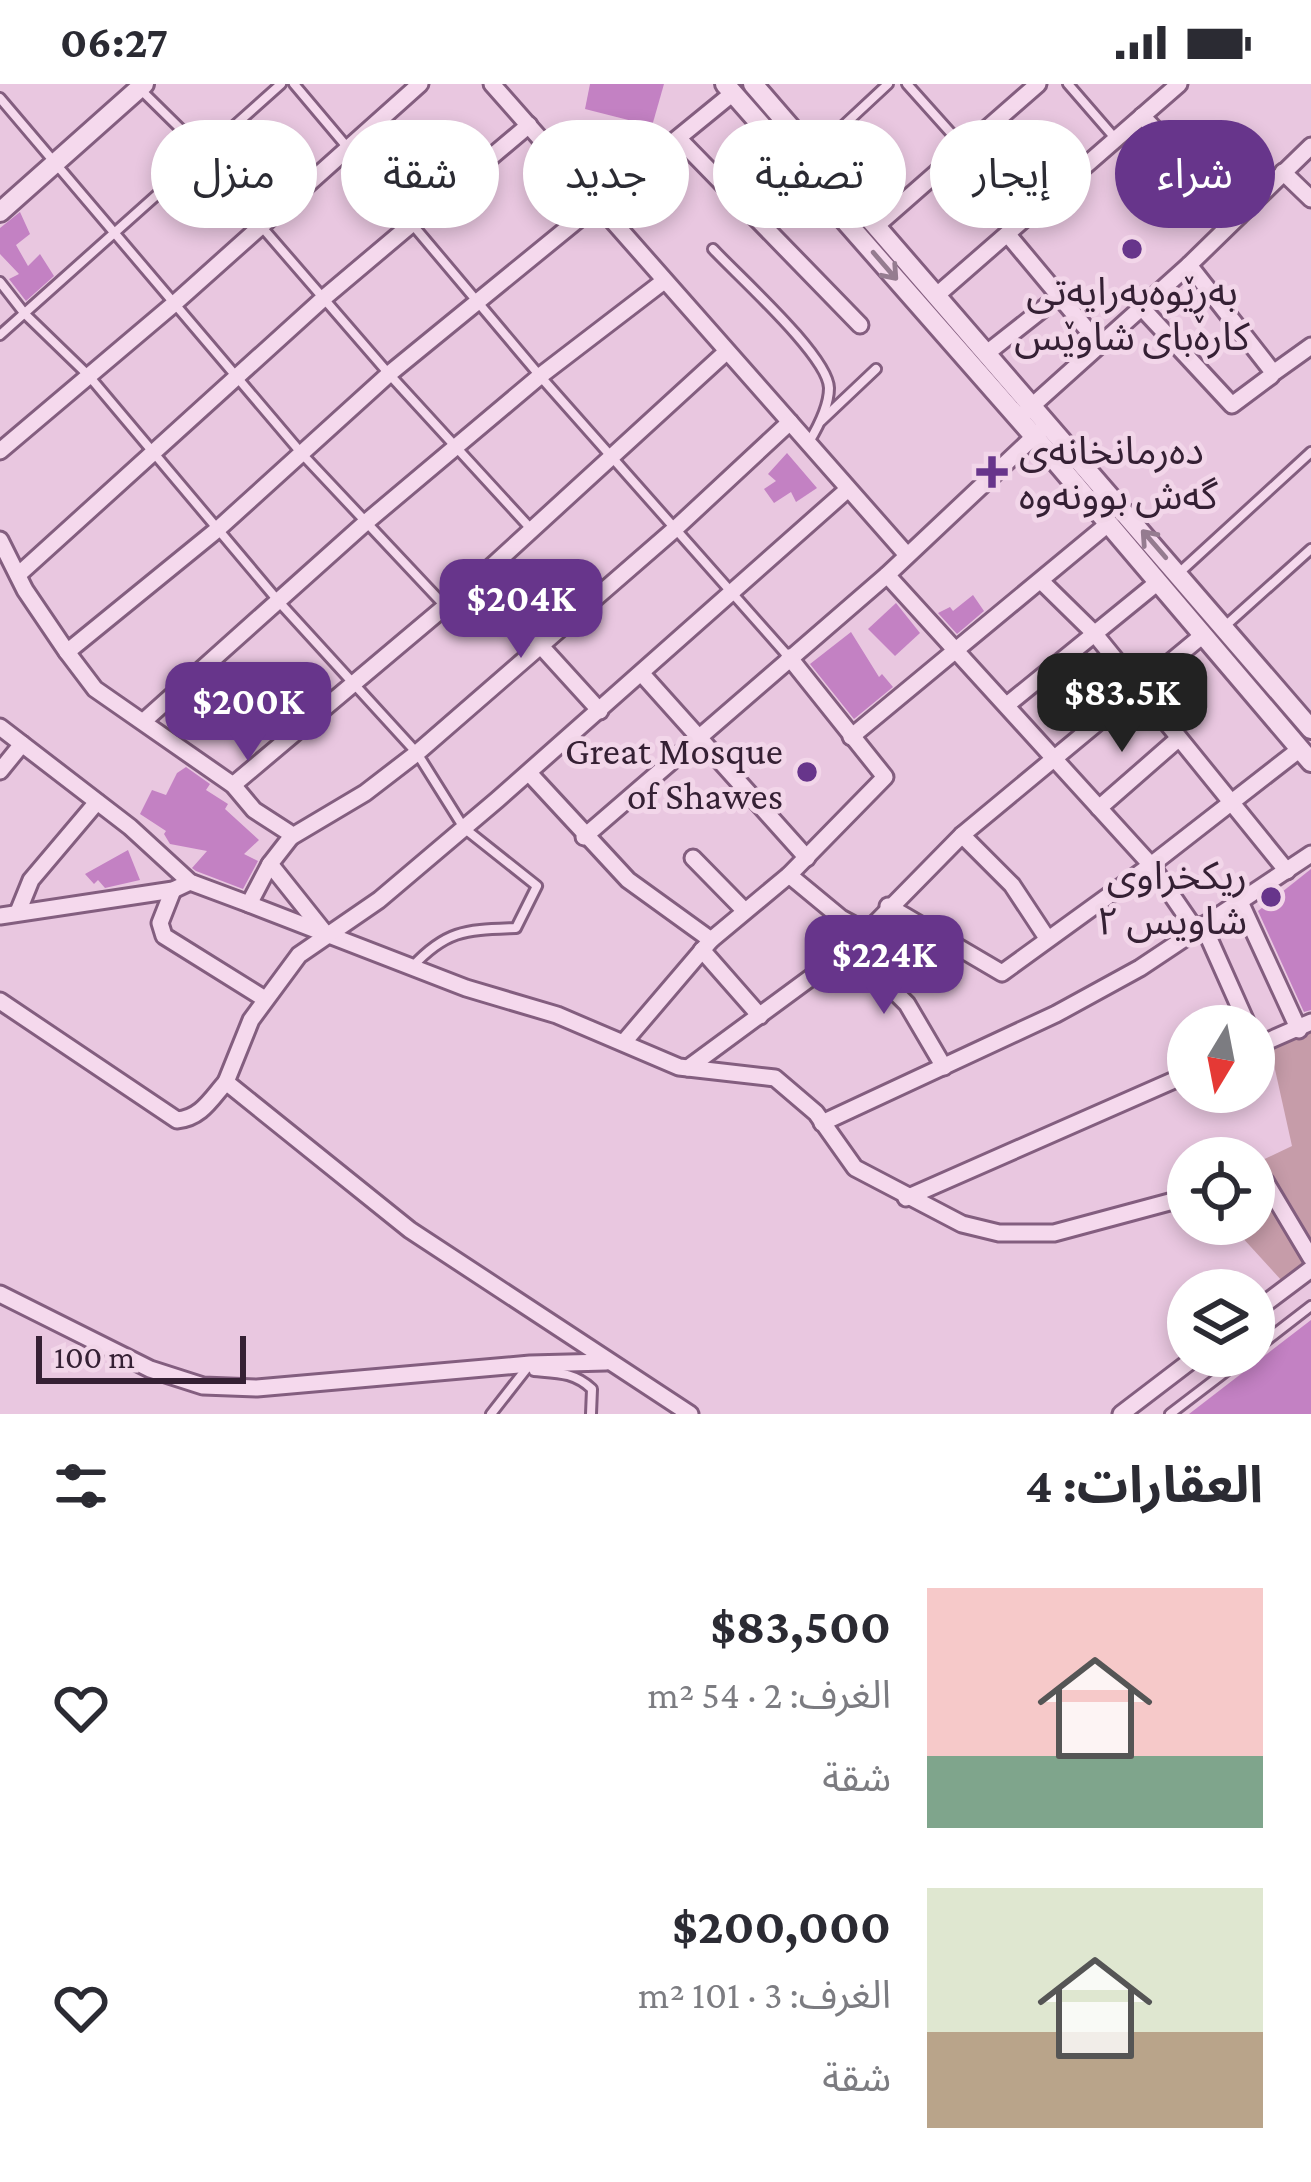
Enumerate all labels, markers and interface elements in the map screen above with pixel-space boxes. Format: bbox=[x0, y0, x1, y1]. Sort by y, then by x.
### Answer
text: 06:27 bbox=[60, 17, 168, 67]
chip: منزل bbox=[151, 120, 317, 228]
chip: شقة bbox=[341, 120, 499, 228]
chip: جديد bbox=[523, 120, 689, 228]
chip: تصفية bbox=[713, 120, 906, 228]
chip: إيجار bbox=[930, 120, 1091, 228]
chip: شراء bbox=[1115, 120, 1275, 228]
marker: بەڕێوەبەرایەتی کارەبای شاوێس bbox=[1119, 236, 1145, 262]
one-way arrow bbox=[871, 251, 899, 281]
place label: بەڕێوەبەرایەتی کارەبای شاوێس bbox=[1014, 270, 1251, 359]
place label: دەرمانخانەی گەش بوونەوە bbox=[1019, 429, 1218, 518]
marker: دەرمانخانەی گەش بوونەوە bbox=[976, 456, 1008, 488]
one-way arrow bbox=[1140, 529, 1168, 559]
pin: $204K bbox=[437, 559, 605, 661]
text: $204K bbox=[466, 576, 576, 619]
pin: $83.5K bbox=[1024, 653, 1220, 755]
pin: $200K bbox=[164, 662, 332, 764]
text: $83.5K bbox=[1064, 670, 1180, 713]
text: $200K bbox=[192, 679, 304, 722]
place label: Great Mosque of Shawes bbox=[565, 729, 783, 817]
marker: Great Mosque of Shawes bbox=[794, 759, 820, 785]
place label: ريكخراوى ۲ شاويس bbox=[1097, 854, 1247, 943]
marker: ريكخراوى ۲ شاويس bbox=[1258, 884, 1284, 910]
pin: $224K bbox=[800, 915, 968, 1017]
text: $224K bbox=[832, 932, 936, 975]
north arrow bbox=[1167, 1005, 1275, 1113]
map controls bbox=[1167, 1005, 1275, 1377]
button: locate bbox=[1167, 1137, 1275, 1245]
button: layers bbox=[1167, 1269, 1275, 1377]
scale bar bbox=[36, 1330, 246, 1383]
text: 100 m bbox=[54, 1338, 135, 1375]
icon: filters bbox=[48, 1453, 114, 1519]
text: العقارات: 4 bbox=[1025, 1456, 1263, 1513]
text: $83,500 bbox=[710, 1597, 891, 1654]
icon: home bbox=[1023, 1636, 1167, 1780]
text: الغرف: 2 · 54 m² bbox=[648, 1673, 891, 1716]
icon: heart bbox=[48, 1675, 114, 1741]
text: شقة bbox=[822, 1756, 891, 1799]
text: $200,000 bbox=[672, 1897, 891, 1954]
icon: home bbox=[1023, 1936, 1167, 2080]
text: الغرف: 3 · 101 m² bbox=[638, 1973, 891, 2016]
icon: heart bbox=[48, 1975, 114, 2041]
text: شقة bbox=[822, 2056, 891, 2099]

